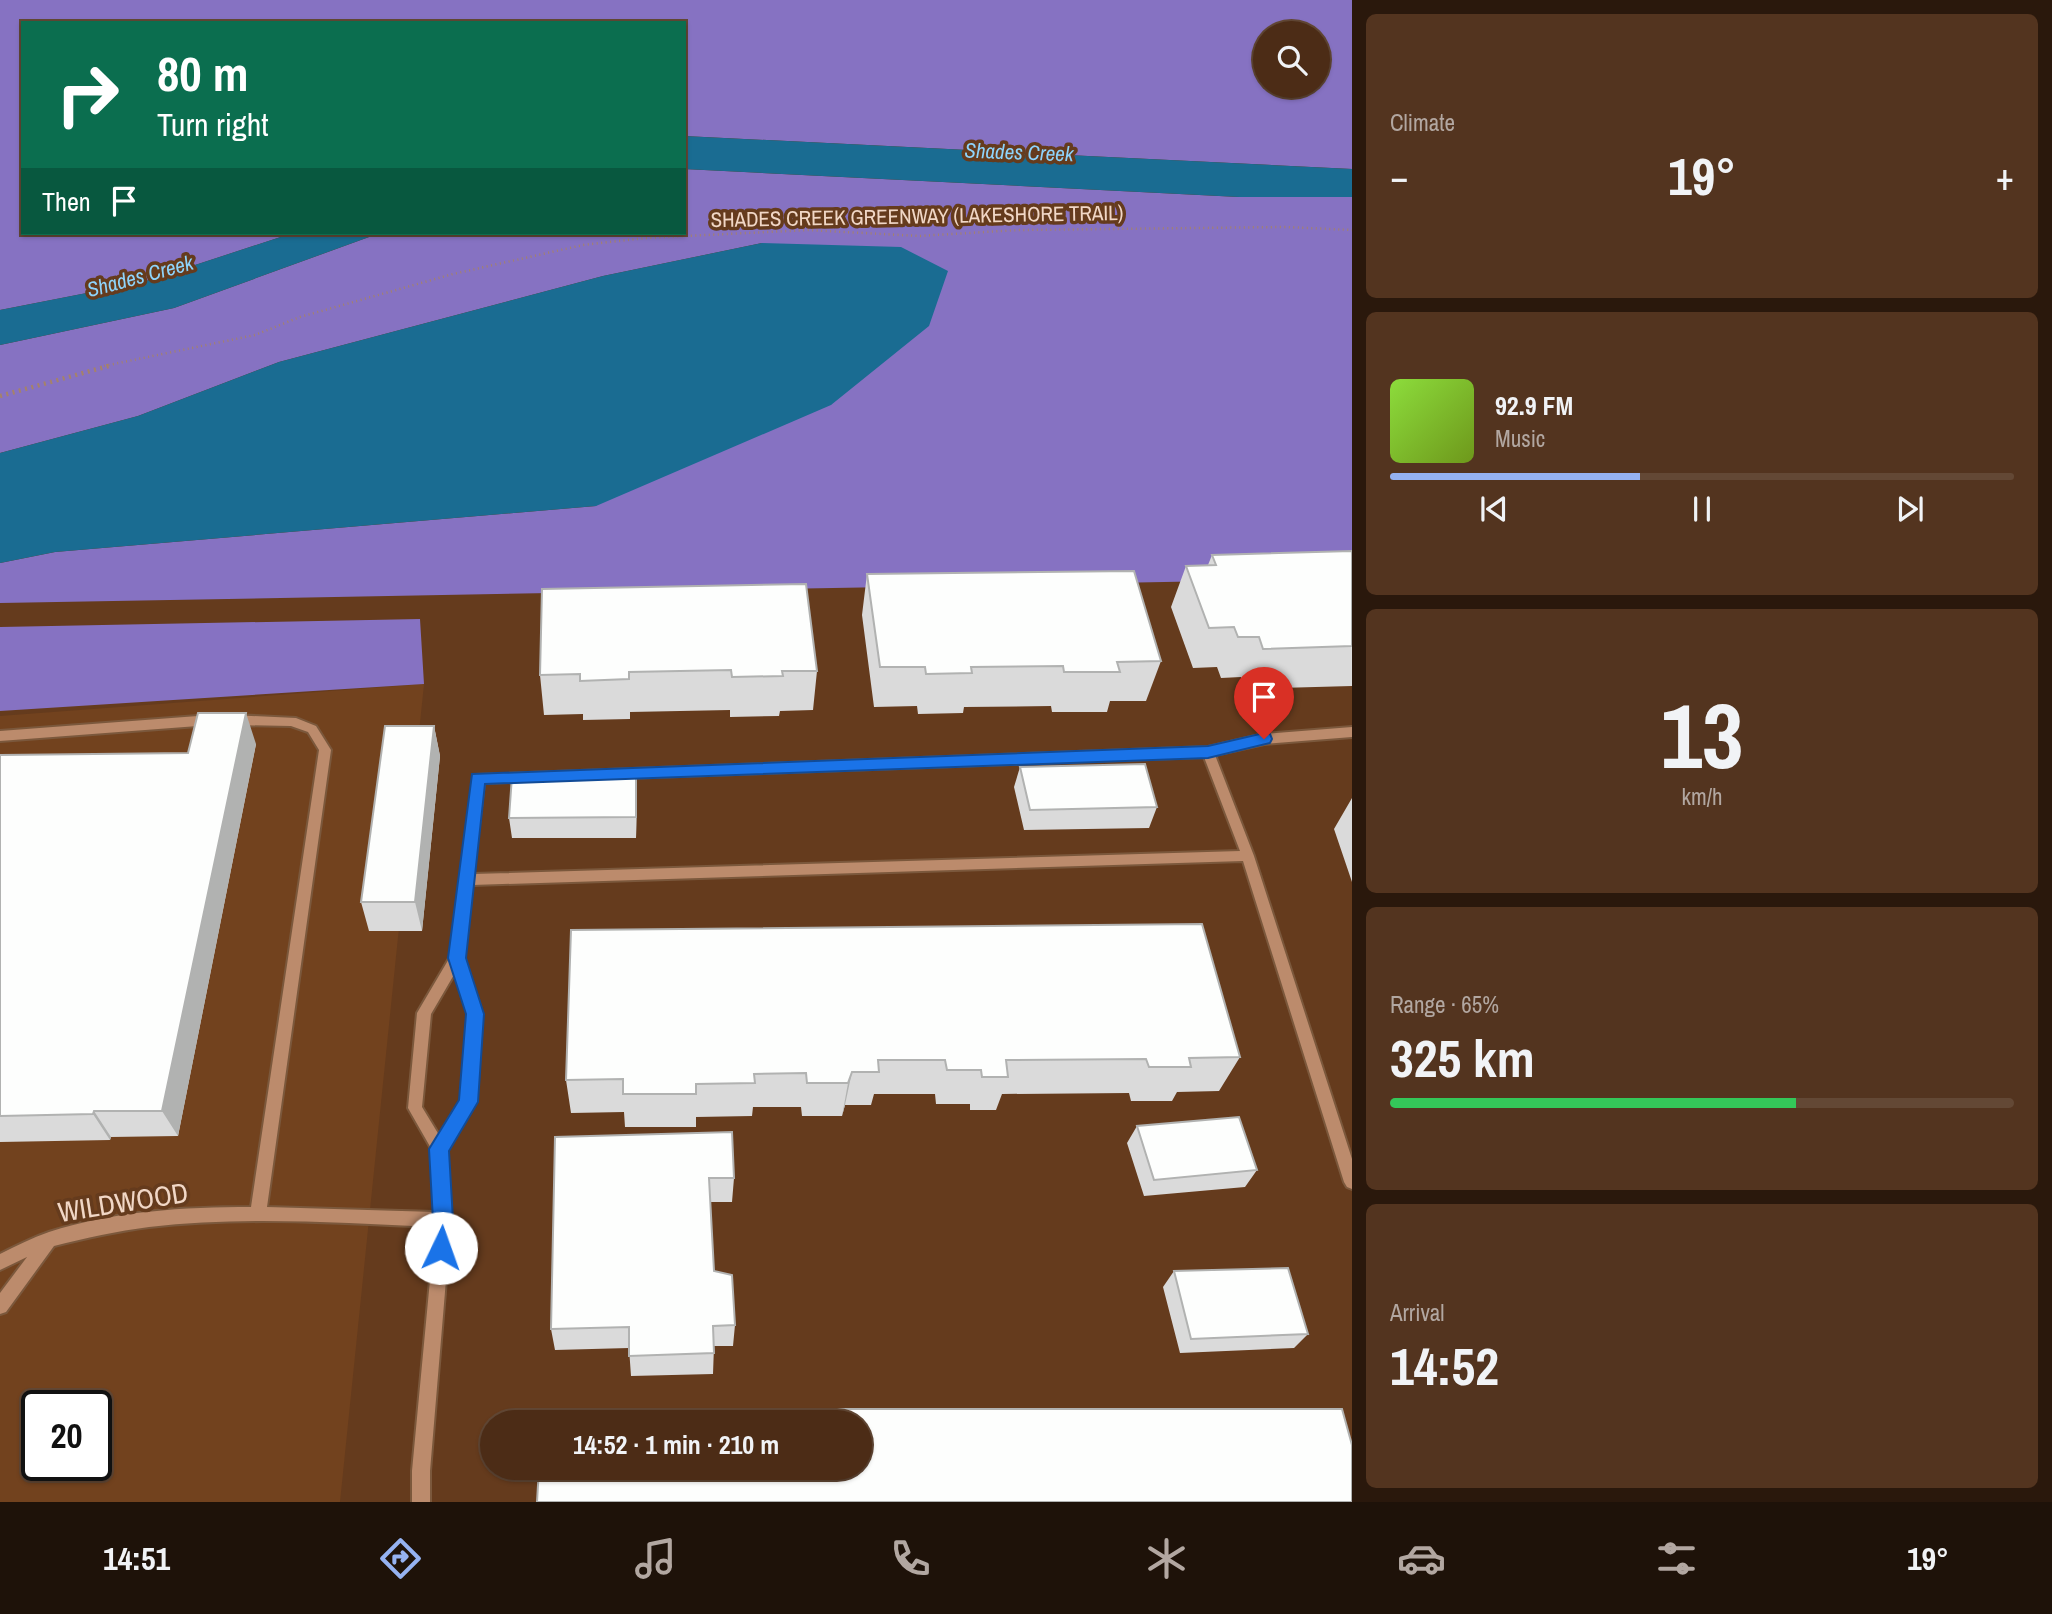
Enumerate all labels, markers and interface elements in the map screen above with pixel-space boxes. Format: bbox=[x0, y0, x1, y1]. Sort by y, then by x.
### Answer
map controls bbox=[1253, 21, 1330, 98]
button: search bbox=[1253, 21, 1330, 98]
text: 80 m bbox=[157, 40, 249, 106]
icon: right bbox=[42, 49, 133, 140]
text: Turn right bbox=[157, 103, 269, 146]
text: Climate bbox=[1390, 107, 1455, 138]
water label: Shades Creek bbox=[964, 136, 1075, 168]
text: 19° bbox=[1668, 141, 1736, 211]
text: − bbox=[1390, 151, 1408, 202]
text: + bbox=[1996, 151, 2014, 202]
icon: arrive bbox=[105, 182, 143, 220]
text: Then bbox=[42, 184, 91, 219]
street label: SHADES CREEK GREENWAY (LAKESHORE TRAIL) bbox=[710, 198, 1124, 234]
water label: Shades Creek bbox=[84, 248, 198, 304]
text: 92.9 FM bbox=[1495, 388, 1573, 423]
text: Music bbox=[1495, 423, 1545, 454]
icon: previous bbox=[1475, 490, 1513, 528]
icon: pause bbox=[1683, 490, 1721, 528]
icon: next bbox=[1891, 490, 1929, 528]
pin bbox=[1234, 667, 1294, 739]
text: 13 bbox=[1661, 674, 1744, 796]
icon: arrive bbox=[1245, 678, 1283, 716]
text: km/h bbox=[1682, 781, 1722, 812]
text: Range · 65% bbox=[1390, 989, 1499, 1020]
text: 325 km bbox=[1390, 1023, 1535, 1093]
street label: WILDWOOD bbox=[55, 1173, 191, 1231]
position arrow bbox=[404, 1211, 478, 1285]
text: Arrival bbox=[1390, 1297, 1445, 1328]
text: 14:52 bbox=[1390, 1331, 1499, 1401]
speed limit sign: 20 bbox=[21, 1390, 112, 1481]
text: 14:52 · 1 min · 210 m bbox=[573, 1427, 779, 1462]
icon: directions bbox=[376, 1534, 425, 1583]
icon: music bbox=[631, 1534, 680, 1583]
icon: phone bbox=[886, 1534, 935, 1583]
icon: climate bbox=[1142, 1534, 1191, 1583]
icon: car bbox=[1397, 1534, 1446, 1583]
icon: filters bbox=[1652, 1534, 1701, 1583]
text: 14:51 bbox=[103, 1537, 170, 1580]
text: 19° bbox=[1907, 1537, 1949, 1580]

